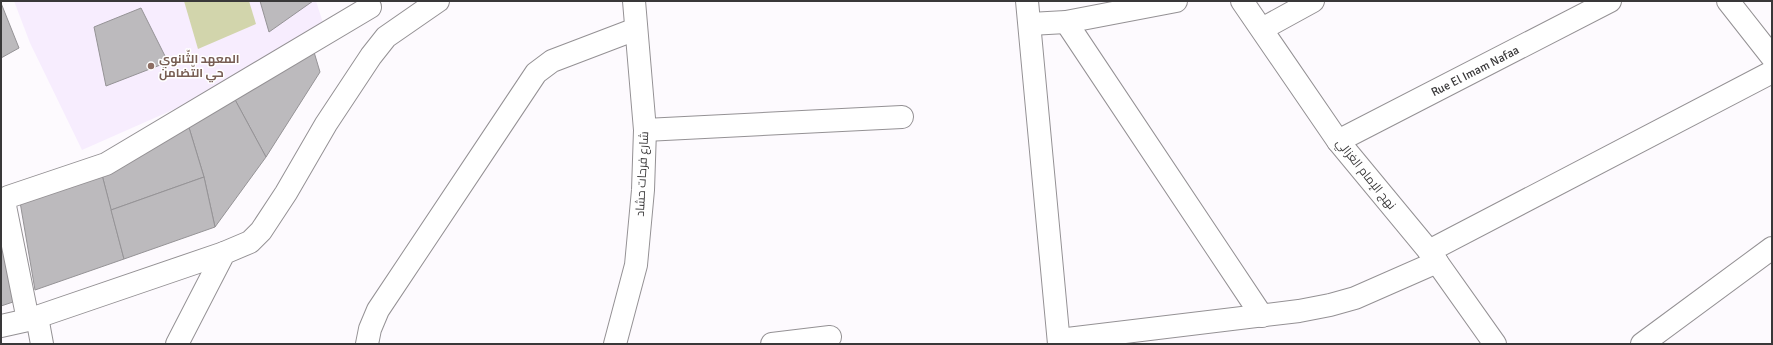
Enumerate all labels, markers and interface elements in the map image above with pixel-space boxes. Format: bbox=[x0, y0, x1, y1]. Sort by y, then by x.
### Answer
street label: Rue El Imam Nafaa bbox=[1429, 43, 1522, 100]
place label: المعهد الثّانوي حي التّضامن bbox=[159, 49, 240, 83]
marker: المعهد الثّانوي حي التّضامن bbox=[146, 61, 156, 71]
street label: شارع فرحات حشاد bbox=[633, 131, 652, 217]
street label: نهج الإمام الغزالي bbox=[1331, 136, 1399, 214]

